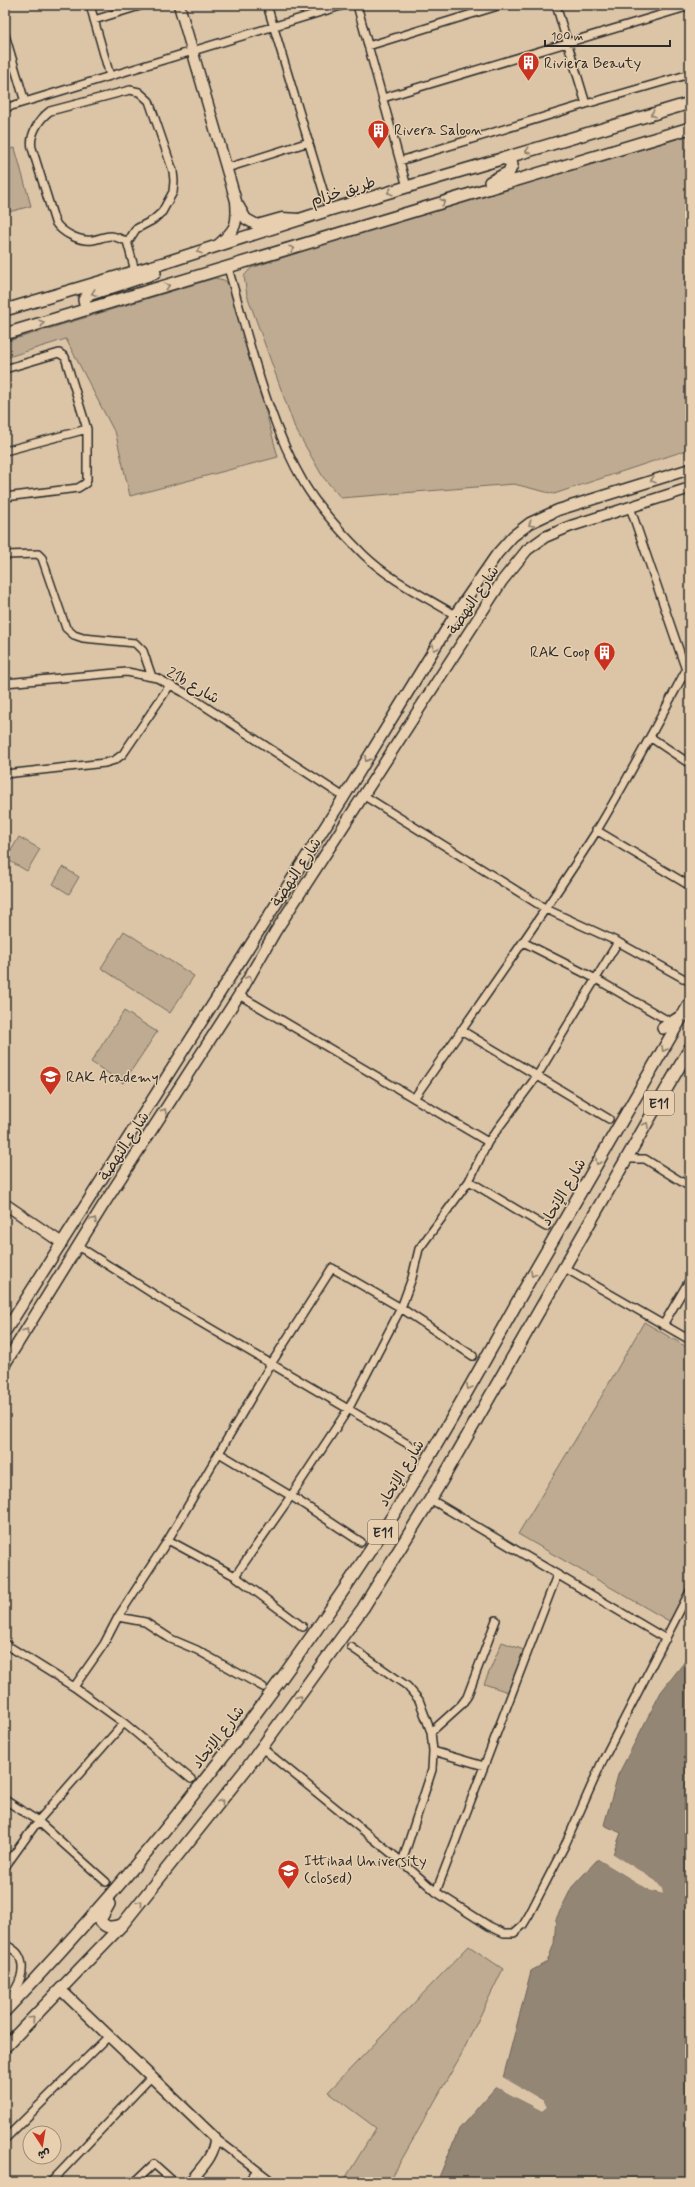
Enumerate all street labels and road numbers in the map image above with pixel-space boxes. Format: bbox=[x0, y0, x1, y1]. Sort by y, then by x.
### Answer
street label: طريق خزام bbox=[308, 173, 378, 211]
street label: شارع النهضة bbox=[444, 562, 504, 639]
street label: 21b شارع bbox=[163, 663, 222, 709]
street label: شارع النهضة bbox=[267, 834, 327, 911]
road number: E11 bbox=[644, 1091, 674, 1115]
street label: شارع النهضة bbox=[95, 1108, 155, 1185]
street label: شارع الإتحاد bbox=[537, 1155, 591, 1230]
street label: شارع الإتحاد bbox=[374, 1436, 430, 1511]
road number: E11 bbox=[368, 1520, 398, 1544]
street label: شارع الإتحاد bbox=[188, 1702, 250, 1773]

